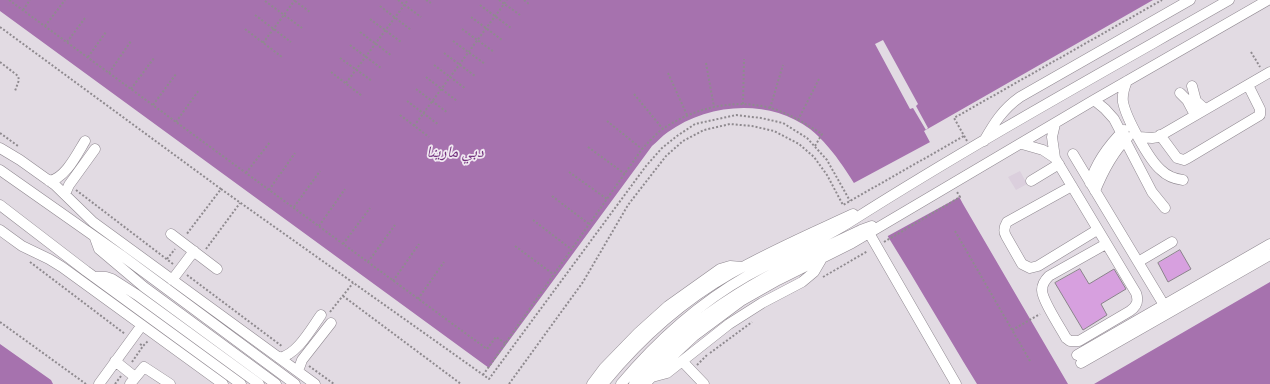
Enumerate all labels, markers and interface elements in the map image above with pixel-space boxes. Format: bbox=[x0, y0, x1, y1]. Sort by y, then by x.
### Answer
water label: دبي مارينا bbox=[426, 143, 484, 163]

